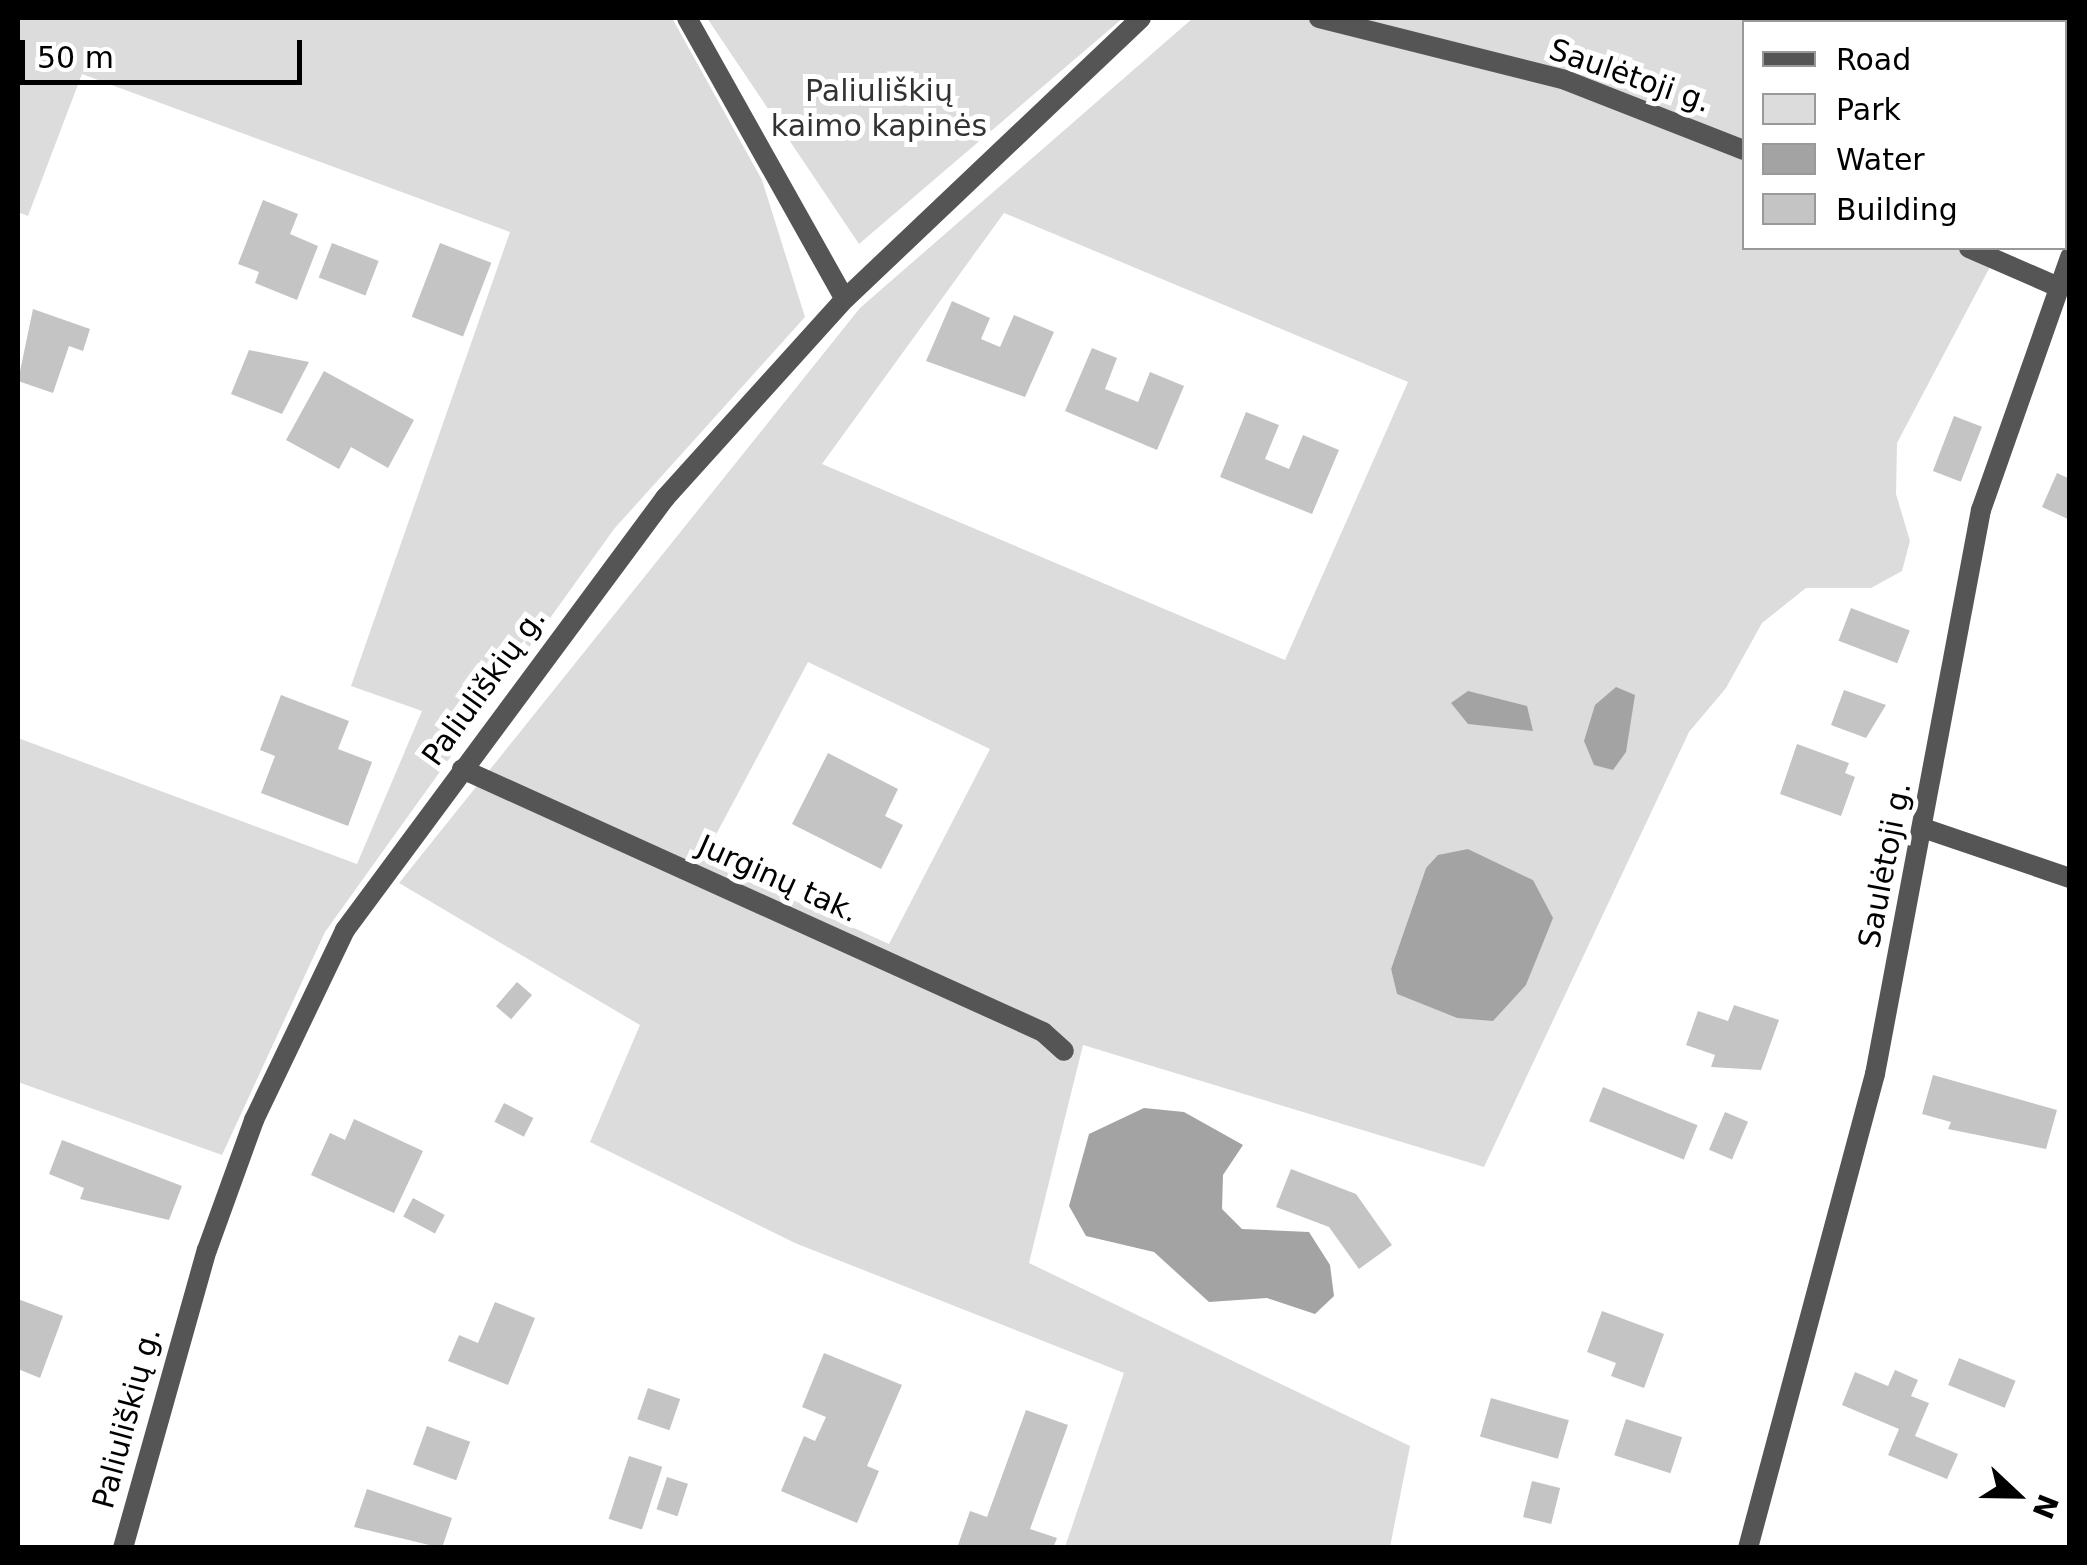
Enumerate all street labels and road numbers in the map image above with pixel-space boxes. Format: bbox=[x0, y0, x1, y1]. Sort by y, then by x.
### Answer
street label: Saulėtoji g. bbox=[1545, 32, 1715, 120]
street label: Paliuliškių g. bbox=[415, 601, 553, 773]
street label: Saulėtoji g. bbox=[1851, 779, 1919, 951]
street label: Jurginų tak. bbox=[692, 828, 864, 930]
street label: Paliuliškių g. bbox=[86, 1324, 168, 1512]

